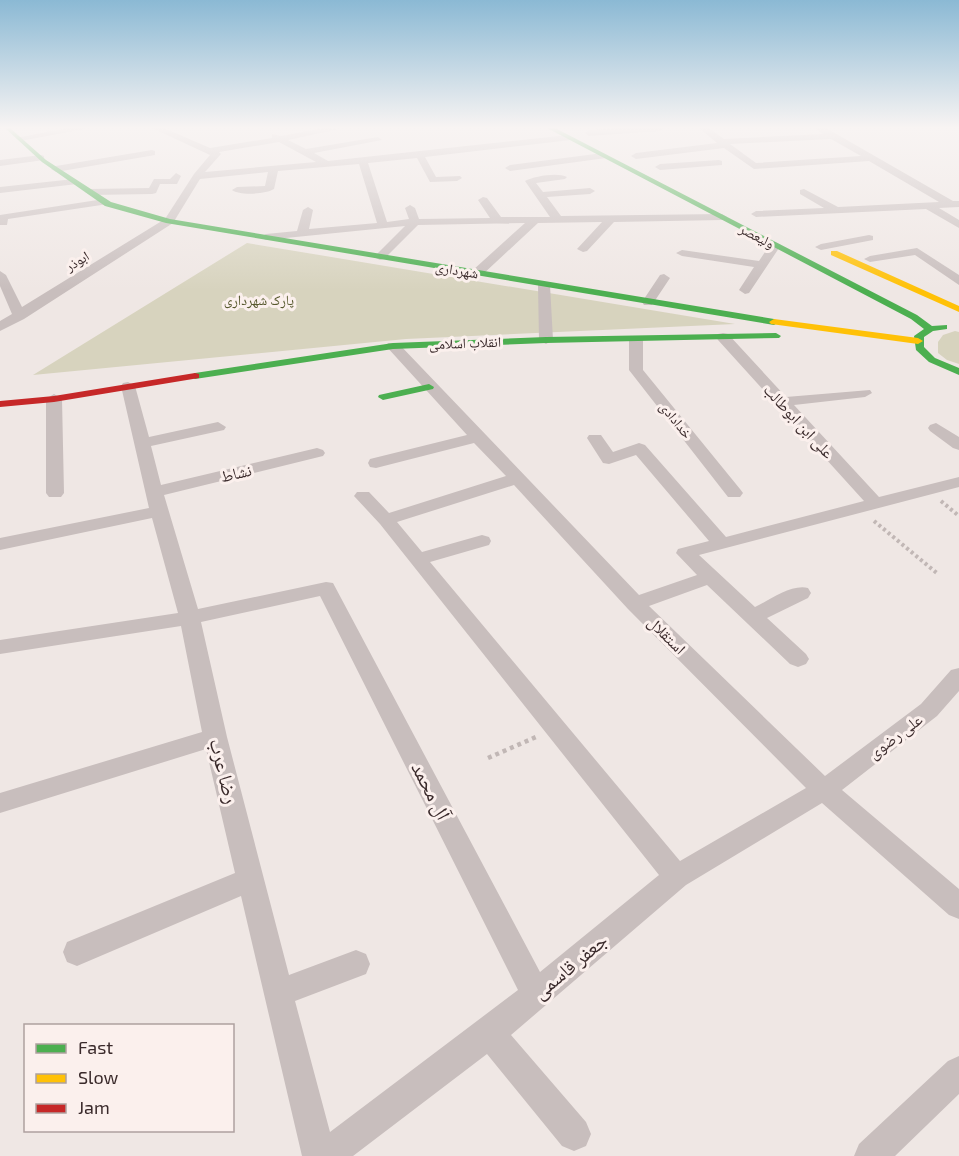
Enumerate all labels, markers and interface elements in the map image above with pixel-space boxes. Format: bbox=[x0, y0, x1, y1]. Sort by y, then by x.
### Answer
street label: ولیعصر bbox=[736, 219, 778, 253]
street label: ابوذر bbox=[61, 247, 92, 276]
street label: شهرداری bbox=[434, 257, 480, 283]
park label: پارک شهرداری bbox=[224, 291, 294, 309]
street label: انقلاب اسلامی bbox=[429, 333, 501, 353]
street label: علی ابن ابوطالب bbox=[759, 380, 839, 463]
street label: خدادادی bbox=[656, 398, 696, 442]
street label: نشاط bbox=[218, 460, 253, 485]
street label: استقلال bbox=[643, 612, 690, 659]
street label: علی رضوی bbox=[864, 709, 927, 764]
street label: رضا عرب bbox=[205, 736, 245, 806]
street label: آل محمد bbox=[406, 758, 457, 825]
street label: جعفر قاسمی bbox=[527, 927, 612, 1004]
legend bbox=[24, 1024, 234, 1132]
text: Fast bbox=[78, 1036, 113, 1058]
text: Slow bbox=[78, 1066, 119, 1088]
text: Jam bbox=[78, 1096, 110, 1118]

